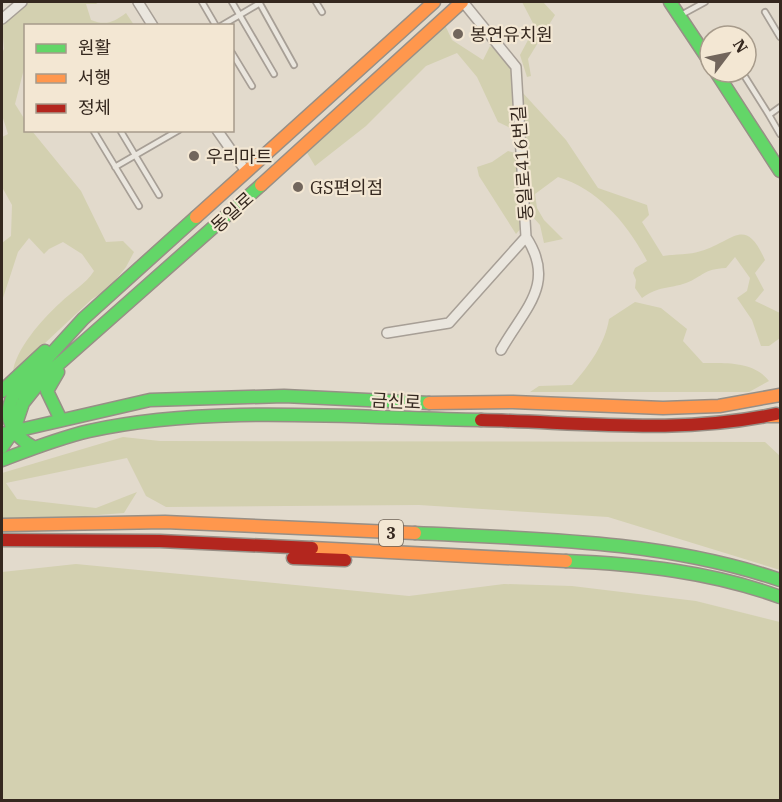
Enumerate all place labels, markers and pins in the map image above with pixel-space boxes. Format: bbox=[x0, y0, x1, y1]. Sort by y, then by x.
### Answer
place label: 봉연유치원 bbox=[470, 23, 553, 46]
marker: 봉연유치원 bbox=[451, 27, 465, 41]
place label: 우리마트 bbox=[206, 145, 272, 168]
marker: 우리마트 bbox=[187, 149, 201, 163]
place label: GS편의점 bbox=[310, 176, 383, 199]
marker: GS편의점 bbox=[291, 180, 305, 194]

